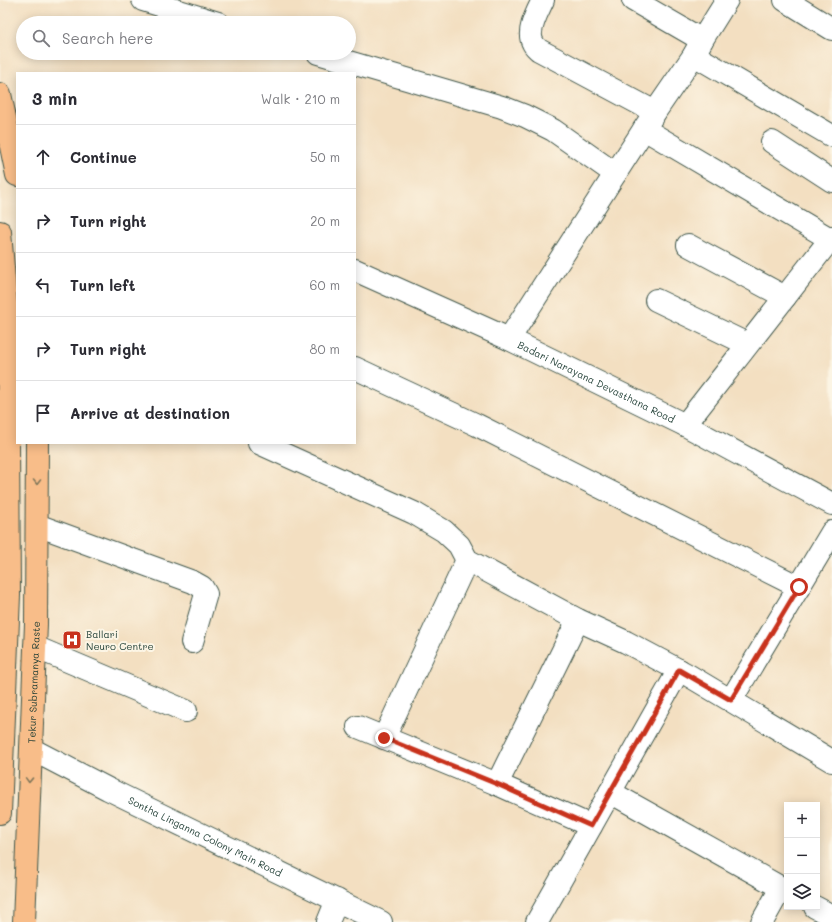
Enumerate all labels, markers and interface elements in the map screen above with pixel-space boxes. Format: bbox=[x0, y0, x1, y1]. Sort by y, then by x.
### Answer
search box bbox=[16, 16, 356, 60]
icon: search bbox=[30, 27, 52, 49]
text: Search here bbox=[62, 28, 153, 48]
text: 3 min bbox=[32, 87, 77, 109]
text: Walk · 210 m bbox=[261, 90, 340, 107]
icon: ahead bbox=[32, 146, 54, 168]
text: Continue bbox=[70, 147, 137, 167]
text: 50 m bbox=[310, 148, 340, 165]
icon: right bbox=[32, 210, 54, 232]
text: Turn right bbox=[70, 211, 147, 231]
text: 20 m bbox=[310, 212, 340, 229]
icon: left bbox=[32, 274, 54, 296]
text: Turn left bbox=[70, 275, 135, 295]
text: 60 m bbox=[310, 276, 340, 293]
street label: Badari Narayana Devasthana Road bbox=[515, 337, 677, 426]
icon: right bbox=[32, 338, 54, 360]
text: Turn right bbox=[70, 339, 147, 359]
text: 80 m bbox=[310, 340, 340, 357]
icon: arrive bbox=[32, 402, 54, 424]
text: Arrive at destination bbox=[70, 403, 230, 423]
one-way arrow bbox=[33, 479, 41, 485]
route start bbox=[790, 578, 808, 596]
street label: Tekur Subramanya Raste bbox=[24, 621, 43, 744]
place label: Ballari Neuro Centre bbox=[86, 627, 154, 653]
hospital icon: Ballari Neuro Centre bbox=[61, 629, 83, 651]
route end bbox=[375, 729, 393, 747]
one-way arrow bbox=[25, 777, 34, 783]
street label: Sontha Linganna Colony Main Road bbox=[126, 793, 285, 880]
map controls bbox=[784, 802, 820, 910]
button: + bbox=[784, 802, 820, 838]
button: − bbox=[784, 838, 820, 874]
button: layers bbox=[784, 874, 820, 910]

